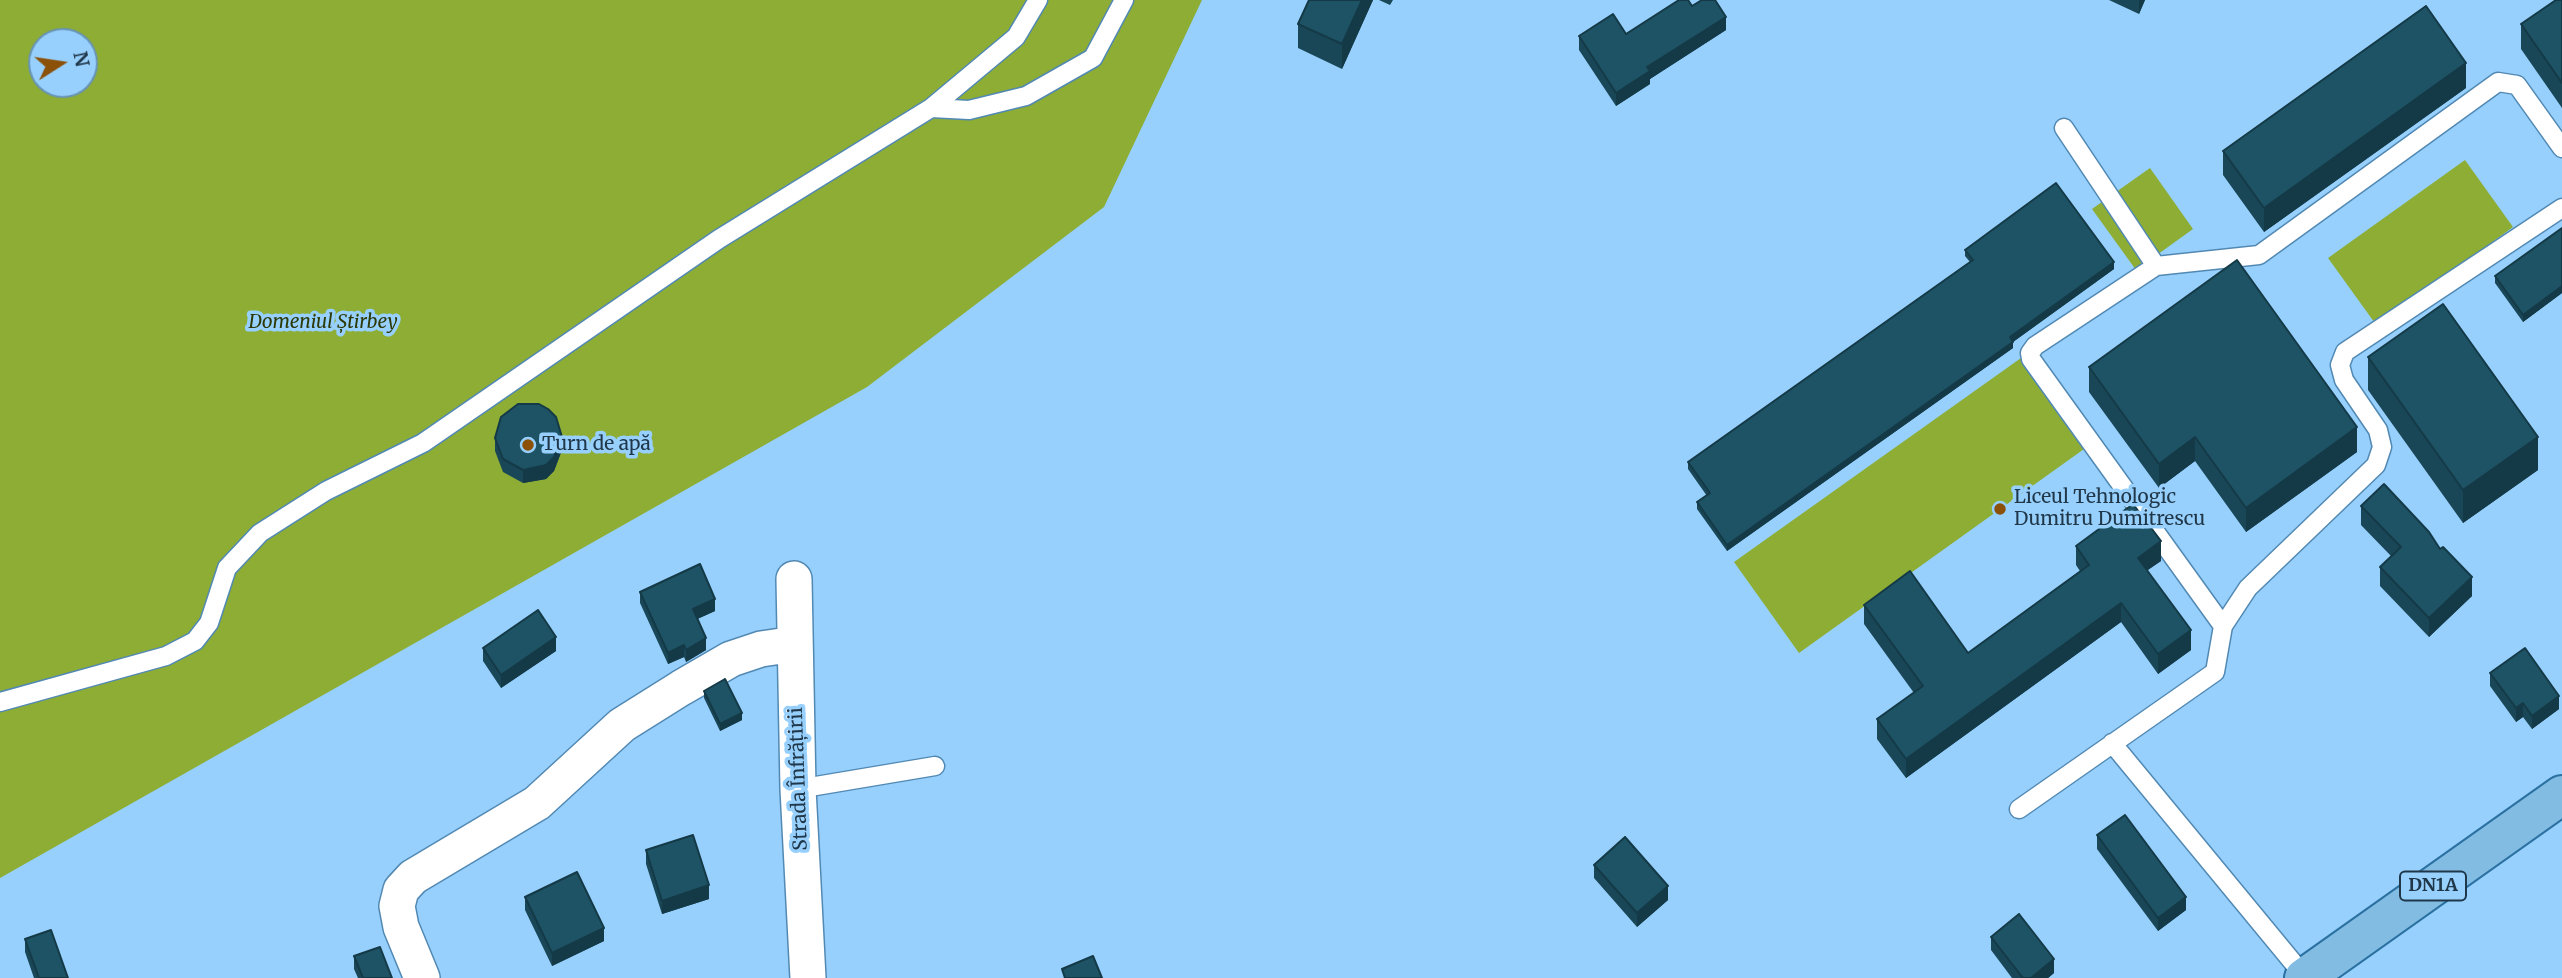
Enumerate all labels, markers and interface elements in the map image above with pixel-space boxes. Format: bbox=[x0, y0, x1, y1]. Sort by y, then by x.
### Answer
north arrow bbox=[28, 28, 98, 98]
text: N bbox=[68, 49, 95, 69]
park label: Domeniul Știrbey bbox=[248, 312, 398, 334]
place label: Turn de apă bbox=[542, 434, 651, 456]
marker: Turn de apă bbox=[520, 437, 536, 453]
place label: Liceul Tehnologic Dumitru Dumitrescu bbox=[2014, 487, 2205, 531]
marker: Liceul Tehnologic Dumitru Dumitrescu bbox=[1992, 501, 2008, 517]
street label: Strada Înfrățirii bbox=[785, 707, 813, 851]
road number: DN1A bbox=[2400, 872, 2466, 900]

